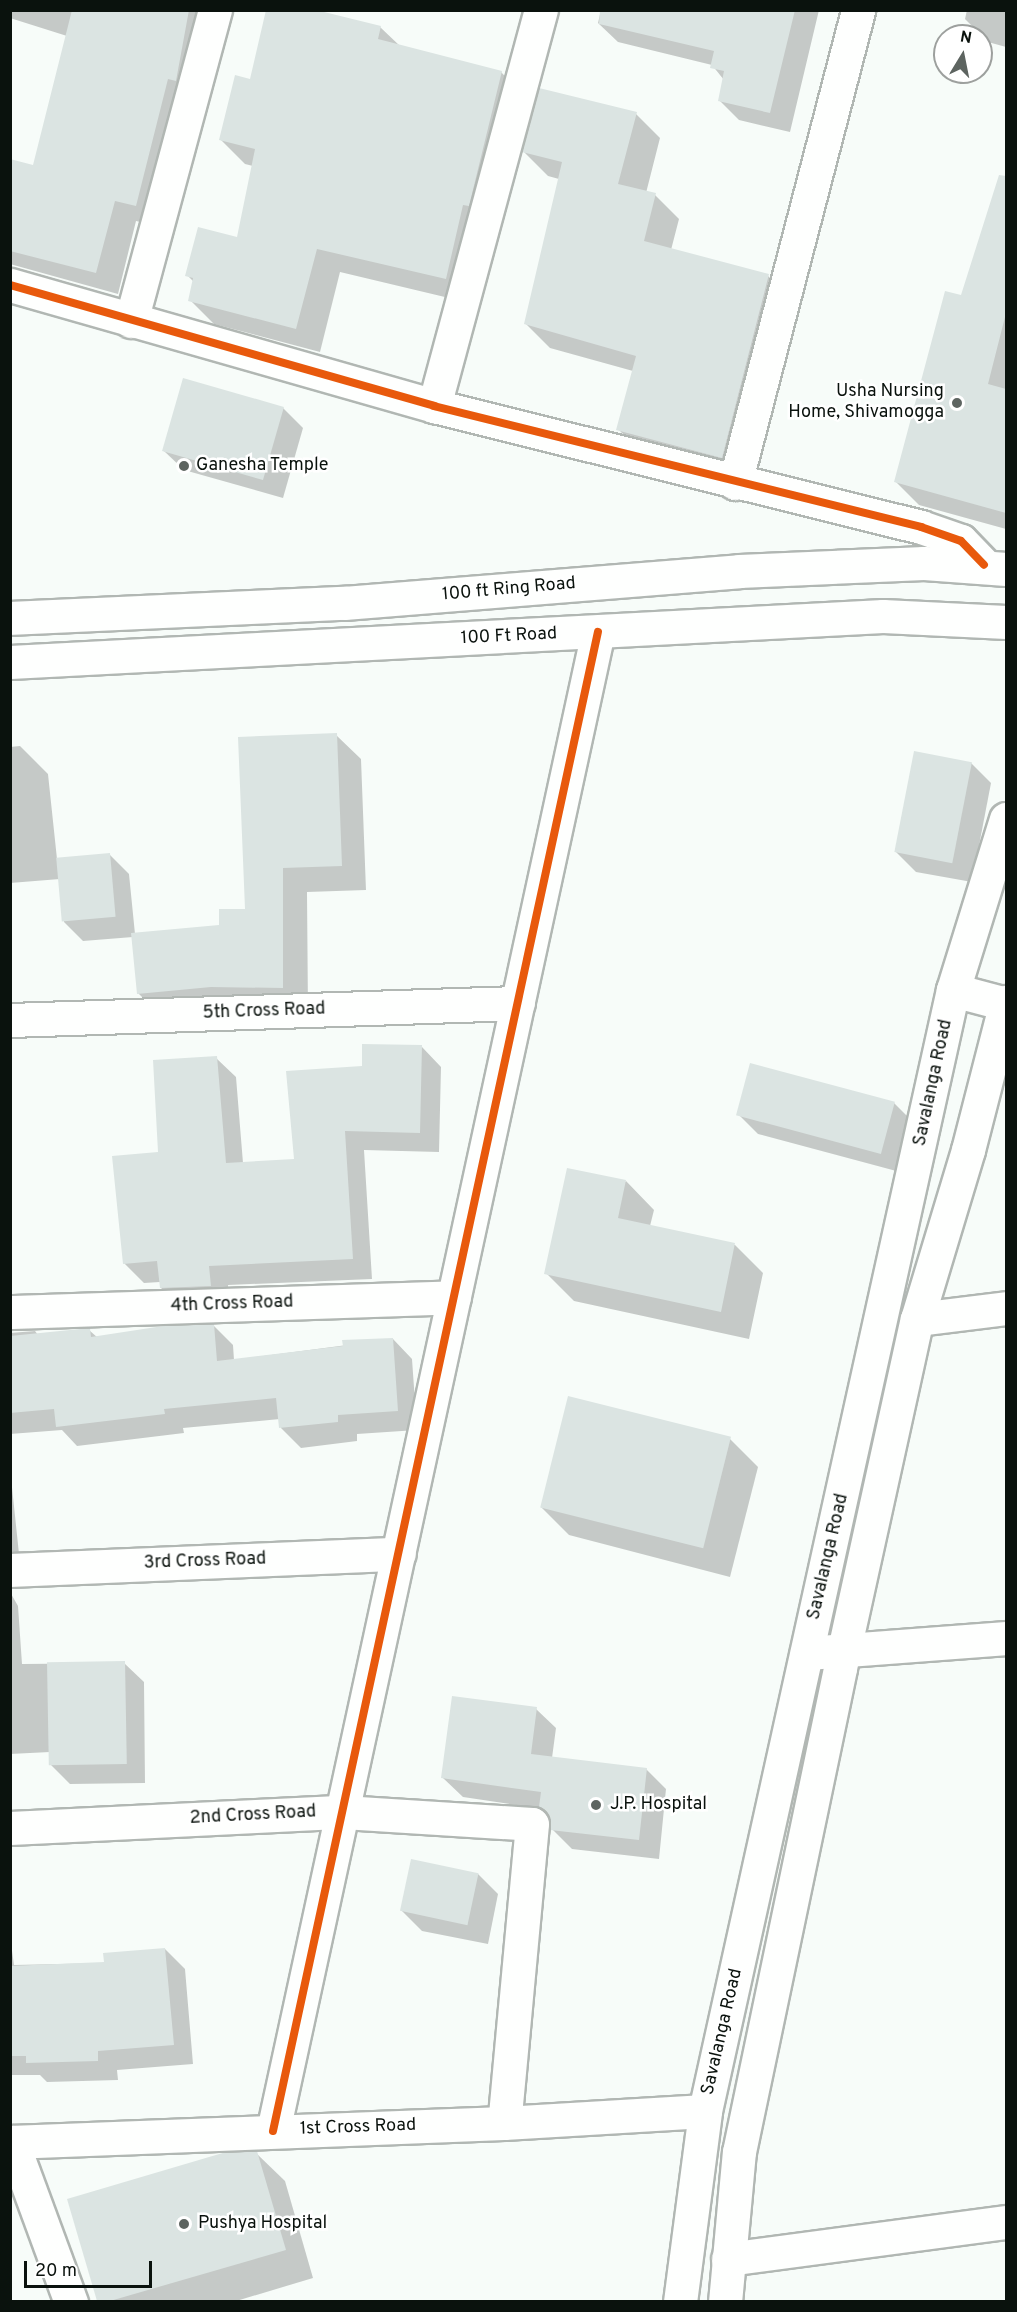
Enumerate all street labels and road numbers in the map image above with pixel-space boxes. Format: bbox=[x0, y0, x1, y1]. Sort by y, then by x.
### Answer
street label: 100 ft Ring Road bbox=[441, 573, 577, 607]
street label: 100 Ft Road bbox=[460, 624, 558, 650]
street label: 5th Cross Road bbox=[202, 999, 326, 1025]
street label: Savalanga Road bbox=[910, 1018, 958, 1148]
street label: 4th Cross Road bbox=[170, 1292, 294, 1318]
street label: Savalanga Road bbox=[804, 1492, 854, 1622]
street label: 3rd Cross Road bbox=[143, 1549, 267, 1575]
street label: 2nd Cross Road bbox=[189, 1802, 317, 1830]
street label: Savalanga Road bbox=[698, 1967, 748, 2097]
street label: 1st Cross Road bbox=[299, 2115, 417, 2141]

